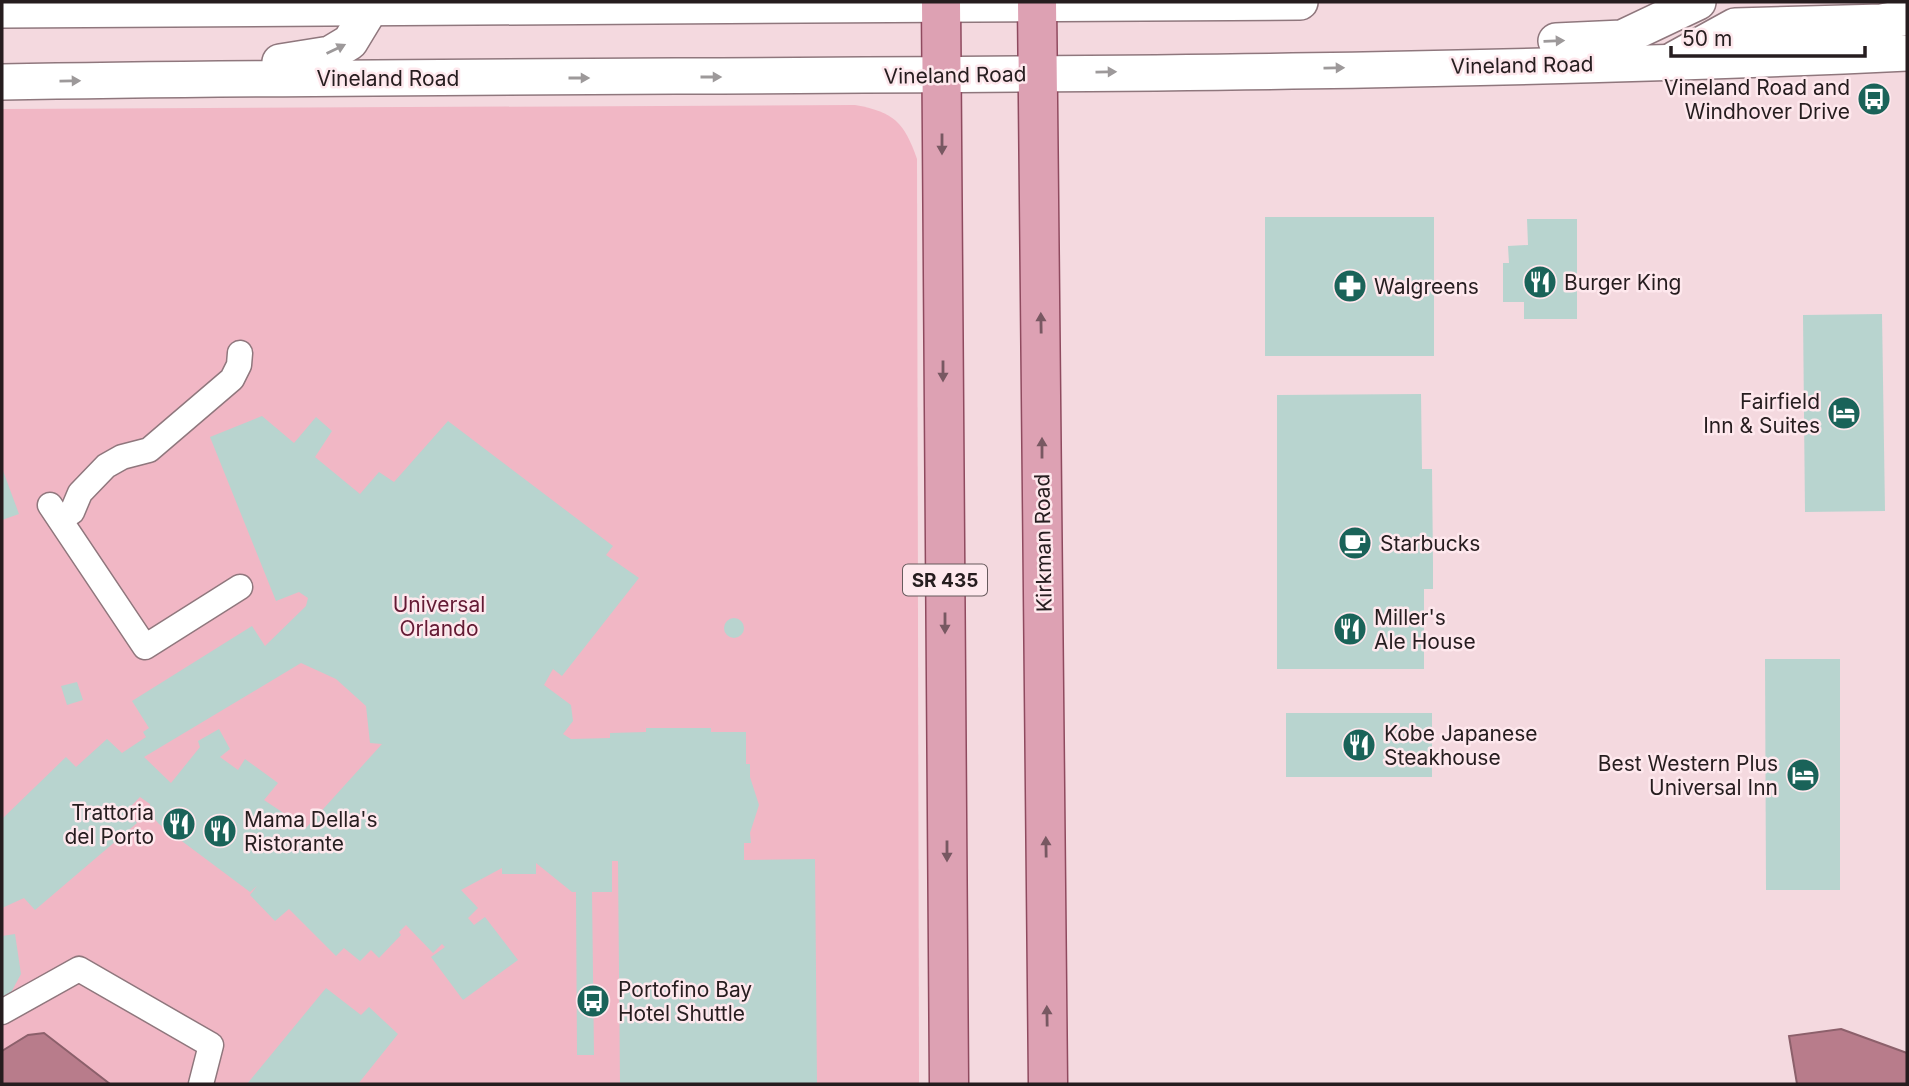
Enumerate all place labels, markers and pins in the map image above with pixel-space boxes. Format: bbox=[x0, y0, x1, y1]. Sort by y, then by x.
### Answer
place label: Vineland Road and Windhover Drive bbox=[1664, 75, 1850, 124]
bus stop icon: Vineland Road and Windhover Drive bbox=[1855, 80, 1893, 118]
restaurant icon: Burger King bbox=[1521, 263, 1559, 301]
pharmacy icon: Walgreens bbox=[1331, 267, 1369, 305]
place label: Burger King bbox=[1564, 270, 1681, 295]
place label: Walgreens bbox=[1374, 274, 1479, 299]
place label: Fairfield Inn & Suites bbox=[1703, 389, 1820, 438]
hotel icon: Fairfield Inn & Suites bbox=[1825, 394, 1863, 432]
cafe icon: Starbucks bbox=[1336, 524, 1374, 562]
place label: Starbucks bbox=[1380, 531, 1480, 556]
place label: Miller's Ale House bbox=[1374, 605, 1476, 654]
restaurant icon: Miller's Ale House bbox=[1331, 610, 1369, 648]
place label: Kobe Japanese Steakhouse bbox=[1384, 721, 1538, 770]
restaurant icon: Kobe Japanese Steakhouse bbox=[1340, 726, 1378, 764]
place label: Best Western Plus Universal Inn bbox=[1598, 751, 1778, 800]
hotel icon: Best Western Plus Universal Inn bbox=[1784, 756, 1822, 794]
place label: Trattoria del Porto bbox=[65, 800, 154, 849]
restaurant icon: Trattoria del Porto bbox=[160, 805, 198, 843]
place label: Mama Della's Ristorante bbox=[244, 807, 378, 856]
restaurant icon: Mama Della's Ristorante bbox=[201, 812, 239, 850]
place label: Portofino Bay Hotel Shuttle bbox=[618, 977, 752, 1026]
bus stop icon: Portofino Bay Hotel Shuttle bbox=[574, 982, 612, 1020]

